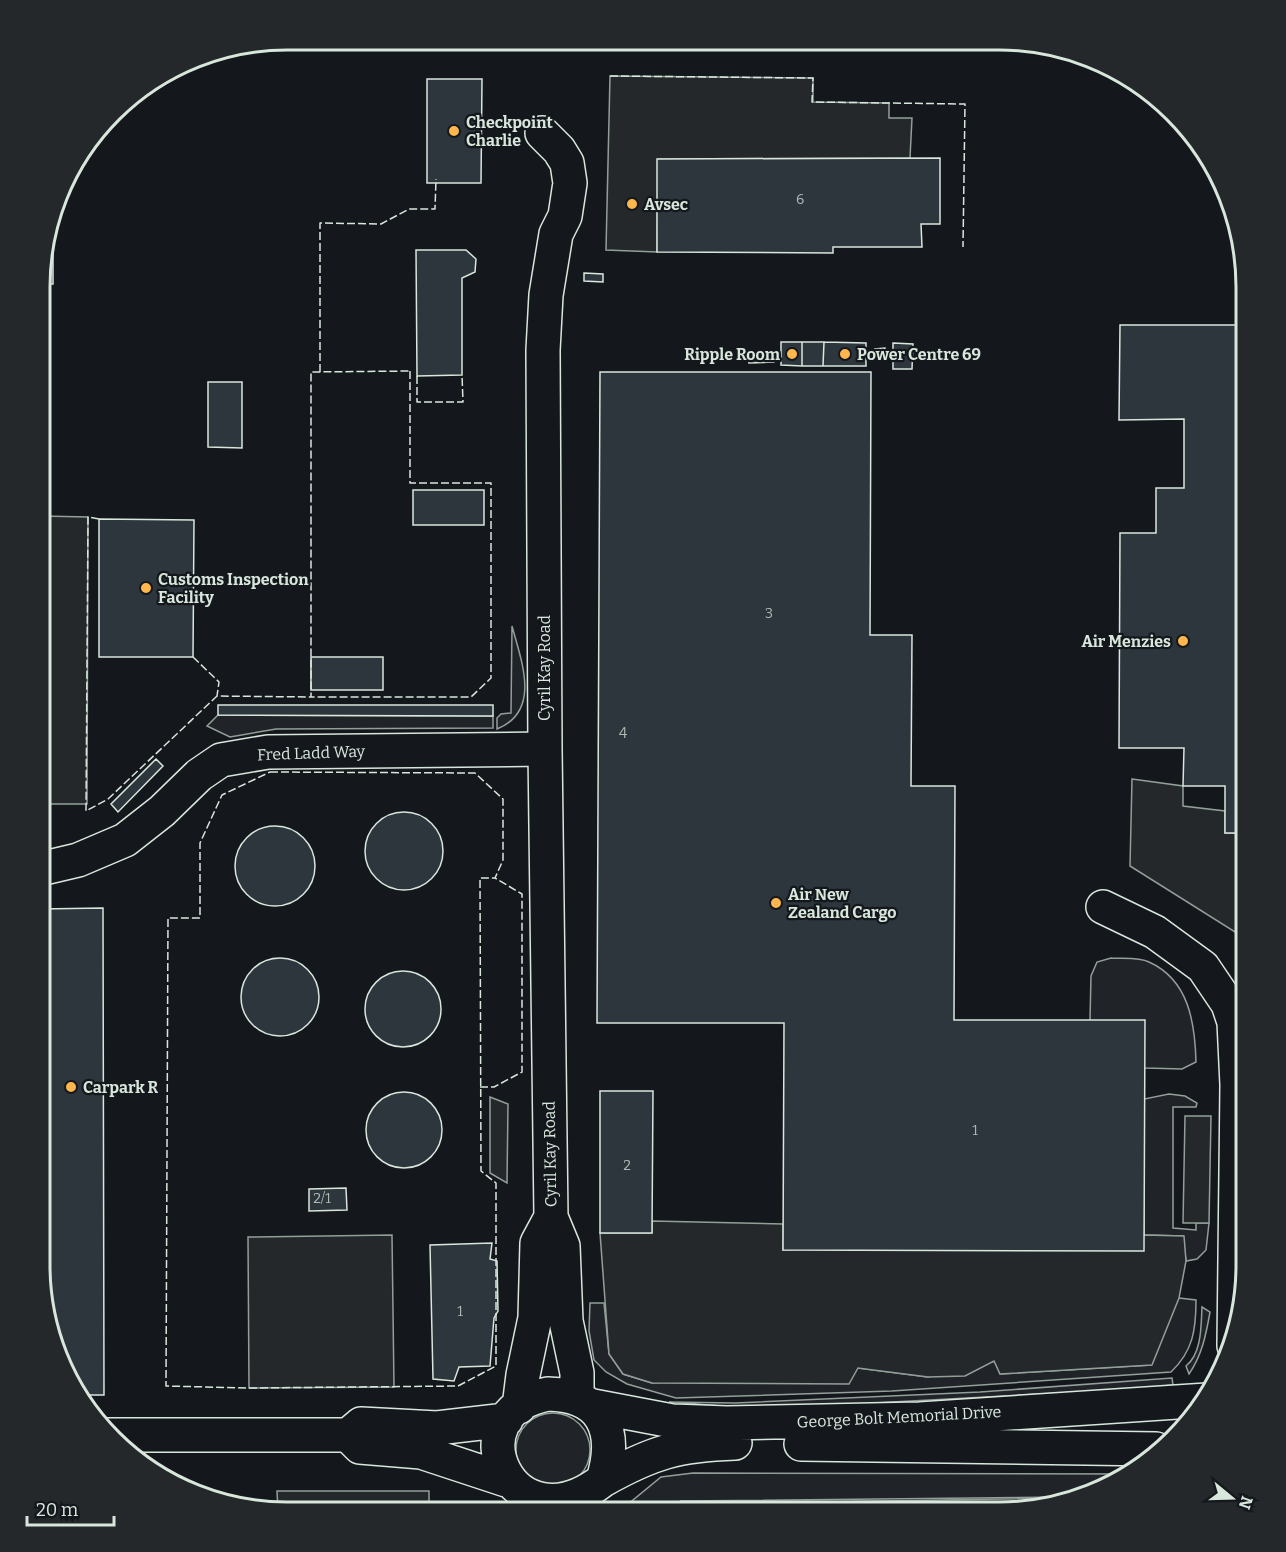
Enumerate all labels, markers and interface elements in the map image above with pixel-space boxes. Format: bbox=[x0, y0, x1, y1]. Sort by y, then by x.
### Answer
place label: Checkpoint Charlie bbox=[466, 113, 553, 150]
marker: Checkpoint Charlie bbox=[447, 124, 461, 138]
house number: 6 bbox=[796, 191, 804, 208]
place label: Avsec bbox=[644, 195, 688, 214]
marker: Avsec bbox=[625, 197, 639, 211]
place label: Ripple Room bbox=[684, 345, 781, 364]
place label: Power Centre 69 bbox=[857, 345, 981, 364]
marker: Ripple Room bbox=[785, 347, 799, 361]
marker: Power Centre 69 bbox=[838, 347, 852, 361]
place label: Customs Inspection Facility bbox=[158, 570, 309, 607]
marker: Customs Inspection Facility bbox=[139, 581, 153, 595]
house number: 3 bbox=[765, 605, 773, 622]
street label: Cyril Kay Road bbox=[535, 615, 554, 721]
place label: Air Menzies bbox=[1082, 632, 1171, 651]
marker: Air Menzies bbox=[1176, 634, 1190, 648]
house number: 4 bbox=[619, 725, 627, 742]
street label: Fred Ladd Way bbox=[257, 742, 366, 764]
place label: Air New Zealand Cargo bbox=[788, 885, 897, 922]
marker: Air New Zealand Cargo bbox=[769, 896, 783, 910]
place label: Carpark R bbox=[83, 1078, 159, 1097]
marker: Carpark R bbox=[64, 1080, 78, 1094]
street label: Cyril Kay Road bbox=[540, 1100, 560, 1207]
house number: 1 bbox=[972, 1122, 978, 1139]
house number: 2 bbox=[623, 1157, 631, 1174]
house number: 2/1 bbox=[313, 1190, 331, 1207]
house number: 1 bbox=[457, 1303, 463, 1320]
street label: George Bolt Memorial Drive bbox=[796, 1402, 1002, 1432]
north arrow bbox=[1202, 1468, 1262, 1528]
scale bar bbox=[27, 1489, 114, 1527]
text: N bbox=[1235, 1494, 1257, 1512]
text: 20 m bbox=[36, 1499, 78, 1521]

